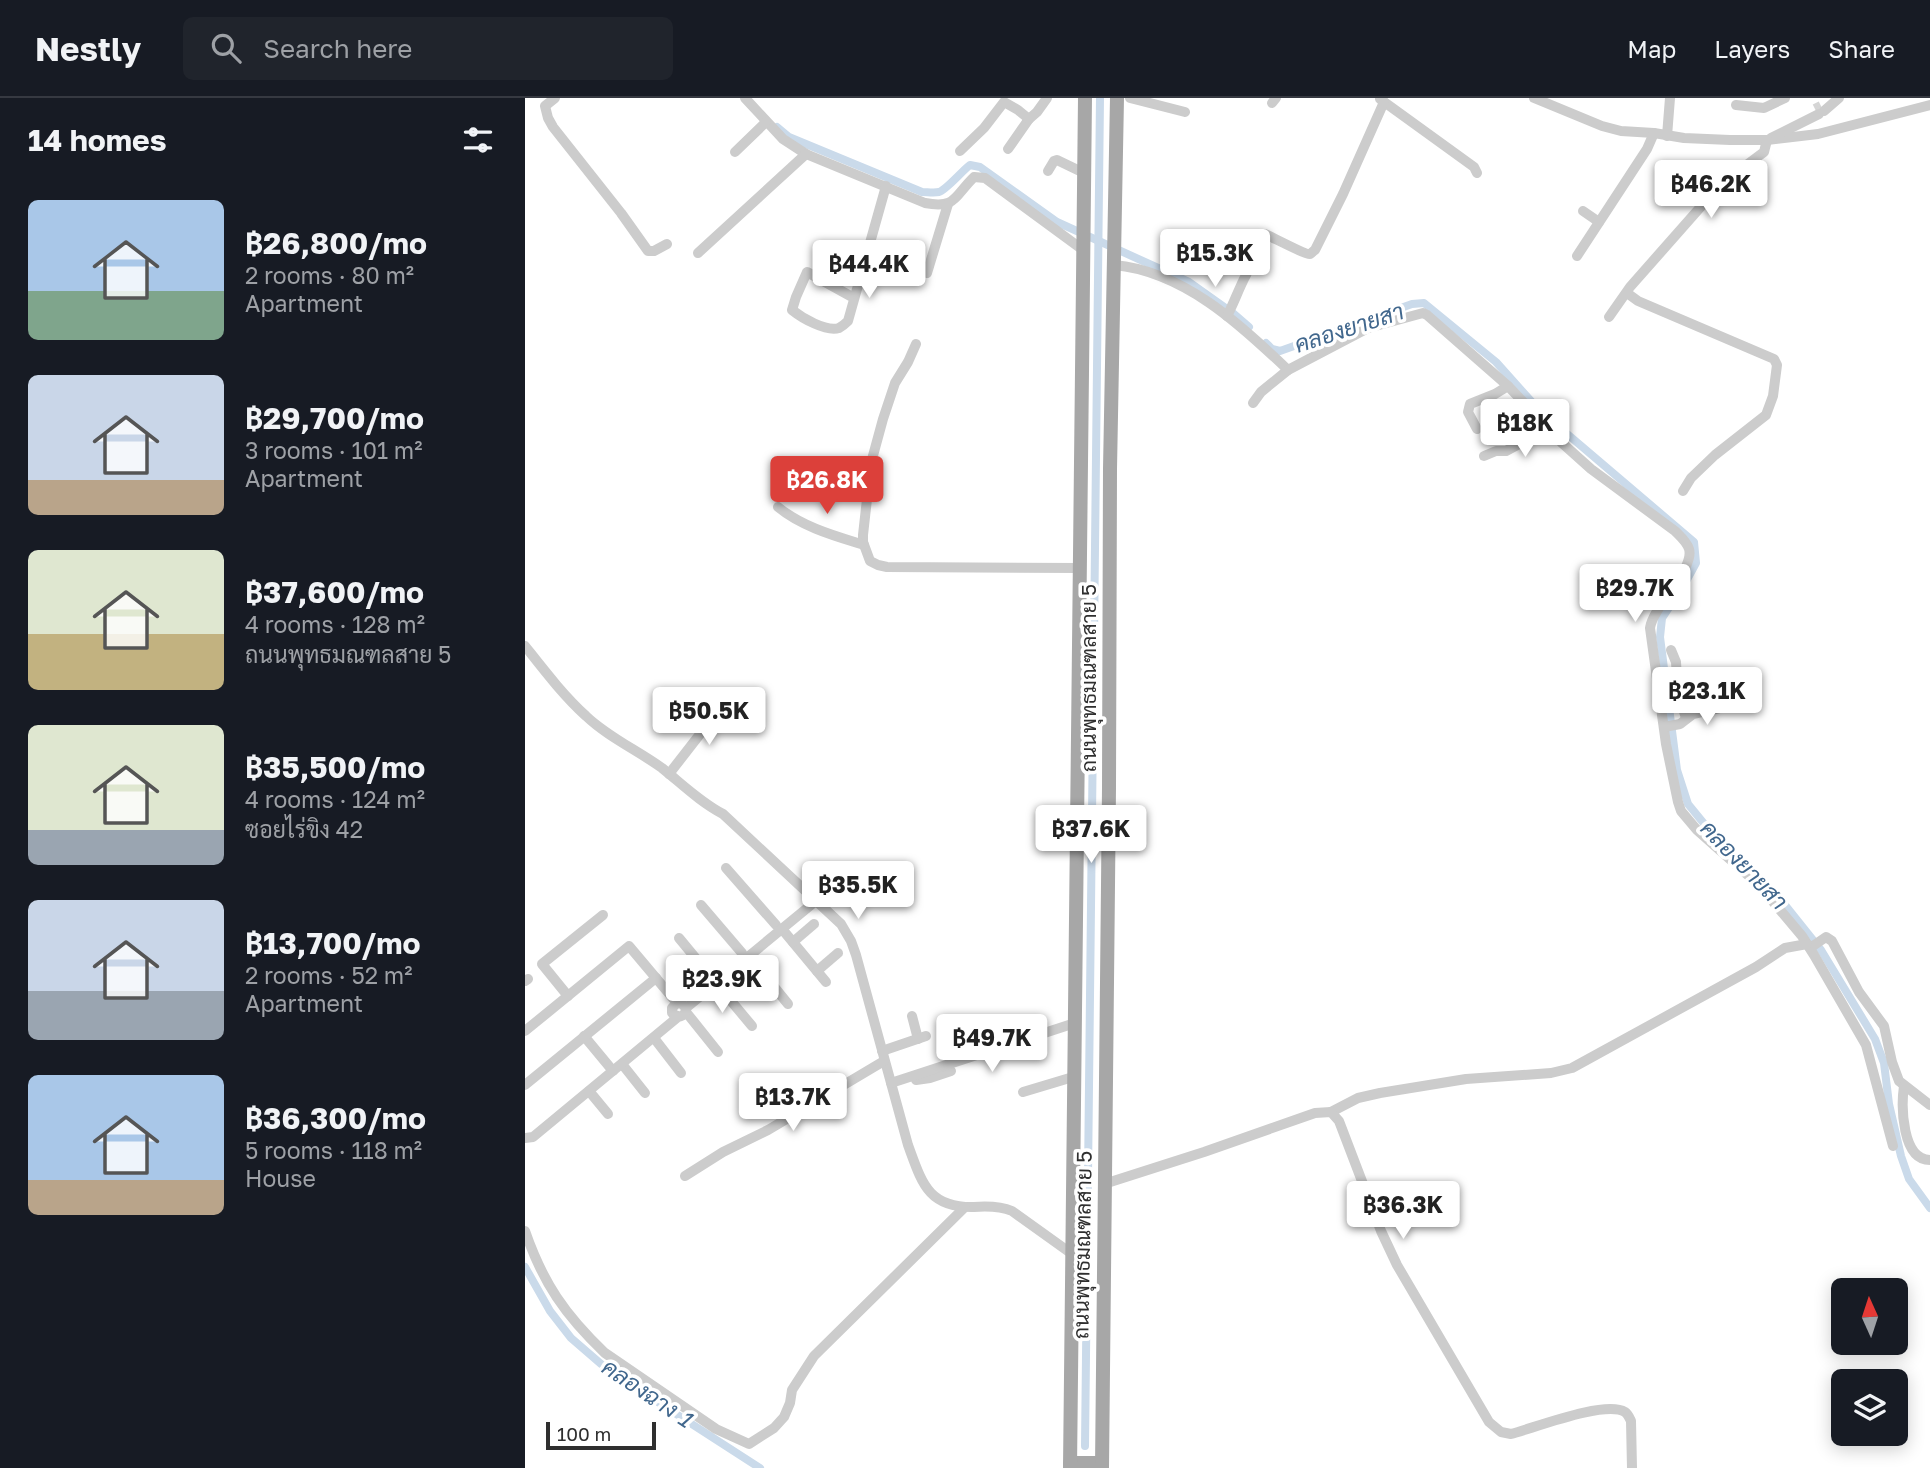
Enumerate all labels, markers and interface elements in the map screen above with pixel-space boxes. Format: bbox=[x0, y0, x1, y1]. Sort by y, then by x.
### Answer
search box bbox=[183, 17, 673, 80]
text: Nestly bbox=[35, 29, 141, 68]
icon: search bbox=[207, 29, 245, 67]
text: Search here bbox=[263, 33, 412, 64]
text: Map bbox=[1627, 34, 1676, 63]
text: Layers bbox=[1714, 34, 1790, 63]
text: Share bbox=[1828, 34, 1895, 63]
icon: filters bbox=[459, 121, 497, 159]
text: 14 homes bbox=[28, 122, 167, 158]
pin: ฿46.2K bbox=[1654, 160, 1768, 220]
text: ฿46.2K bbox=[1671, 169, 1751, 197]
text: ฿26,800/mo bbox=[245, 225, 427, 261]
icon: home bbox=[84, 228, 168, 312]
pin: ฿15.3K bbox=[1158, 230, 1272, 289]
text: ฿15.3K bbox=[1176, 238, 1254, 266]
pin: ฿44.4K bbox=[812, 240, 926, 300]
text: ฿44.4K bbox=[828, 249, 910, 277]
text: 2 rooms · 80 m² bbox=[245, 261, 414, 289]
text: Apartment bbox=[245, 289, 363, 317]
water label: คลองยายสา bbox=[1291, 296, 1407, 358]
text: ฿29,700/mo bbox=[245, 400, 424, 436]
pin: ฿18K bbox=[1484, 400, 1566, 459]
icon: home bbox=[84, 403, 168, 487]
text: ฿18K bbox=[1496, 408, 1554, 436]
text: 3 rooms · 101 m² bbox=[245, 436, 422, 464]
pin: ฿26.8K bbox=[770, 456, 884, 516]
text: Apartment bbox=[245, 464, 363, 492]
text: ฿26.8K bbox=[786, 465, 868, 493]
pin: ฿29.7K bbox=[1578, 564, 1692, 624]
text: ฿29.7K bbox=[1595, 573, 1675, 601]
text: ฿37,600/mo bbox=[245, 574, 424, 610]
icon: home bbox=[84, 578, 168, 662]
street label: ถนนพุทธมณฑลสาย 5 bbox=[1075, 584, 1103, 772]
text: 4 rooms · 128 m² bbox=[245, 610, 425, 638]
text: ถนนพุทธมณฑลสาย 5 bbox=[245, 640, 451, 668]
pin: ฿23.1K bbox=[1650, 668, 1764, 727]
text: ฿23.1K bbox=[1668, 676, 1746, 704]
pin: ฿50.5K bbox=[652, 688, 766, 747]
text: ฿50.5K bbox=[669, 696, 749, 724]
text: ฿35,500/mo bbox=[245, 749, 425, 785]
icon: home bbox=[84, 753, 168, 837]
text: 4 rooms · 124 m² bbox=[245, 785, 425, 813]
pin: ฿37.6K bbox=[1034, 806, 1148, 865]
text: ฿37.6K bbox=[1051, 814, 1131, 842]
water label: คลองยายสา bbox=[1695, 814, 1794, 915]
text: ซอยไร่ขิง 42 bbox=[245, 815, 363, 843]
pin: ฿35.5K bbox=[801, 862, 915, 921]
text: ฿35.5K bbox=[818, 870, 898, 898]
text: ฿13,700/mo bbox=[245, 925, 420, 961]
icon: home bbox=[84, 928, 168, 1012]
pin: ฿23.9K bbox=[665, 956, 779, 1015]
text: 2 rooms · 52 m² bbox=[245, 961, 412, 989]
text: ฿23.9K bbox=[682, 964, 762, 992]
text: Apartment bbox=[245, 989, 363, 1017]
pin: ฿49.7K bbox=[935, 1014, 1049, 1074]
text: ฿49.7K bbox=[952, 1023, 1032, 1051]
pin: ฿13.7K bbox=[736, 1074, 850, 1133]
text: ฿13.7K bbox=[755, 1082, 831, 1110]
text: ฿36,300/mo bbox=[245, 1100, 426, 1136]
icon: home bbox=[84, 1103, 168, 1187]
text: 5 rooms · 118 m² bbox=[245, 1136, 422, 1164]
street label: ถนนพุทธมณฑลสาย 5 bbox=[1067, 1151, 1099, 1339]
text: House bbox=[245, 1164, 316, 1192]
pin: ฿36.3K bbox=[1346, 1182, 1460, 1241]
text: ฿36.3K bbox=[1363, 1190, 1443, 1218]
north arrow bbox=[1831, 1278, 1907, 1354]
map controls bbox=[1831, 1278, 1908, 1446]
water label: คลองฉาง 1 bbox=[597, 1352, 699, 1433]
button: layers bbox=[1831, 1369, 1908, 1446]
scale bar bbox=[546, 1419, 656, 1451]
text: 100 m bbox=[557, 1422, 611, 1445]

